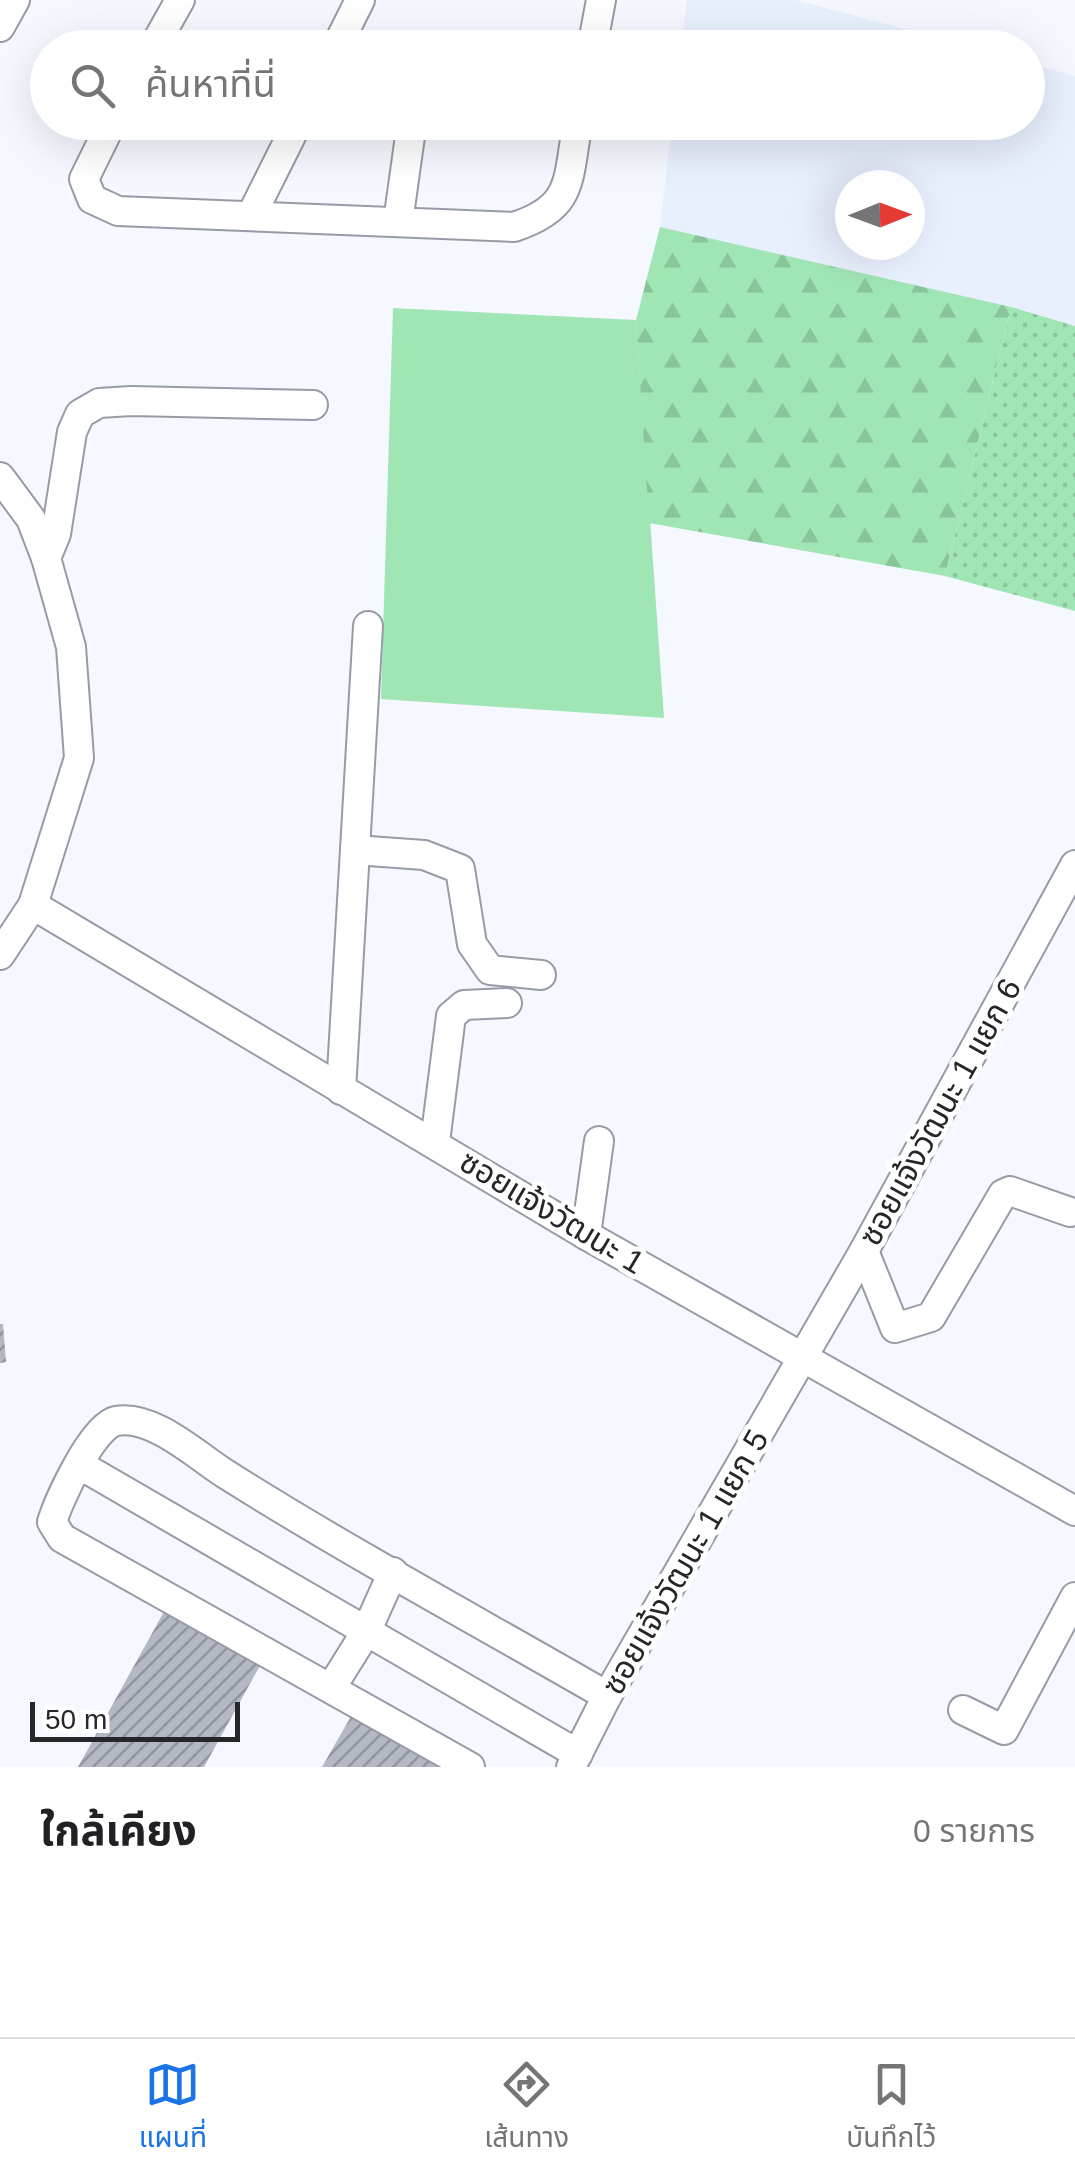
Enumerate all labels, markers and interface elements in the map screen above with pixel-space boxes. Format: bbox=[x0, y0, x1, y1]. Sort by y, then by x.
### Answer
search box bbox=[30, 30, 1045, 140]
icon: search bbox=[65, 58, 120, 113]
text: ค้นหาที่นี่ bbox=[145, 63, 276, 105]
north arrow bbox=[835, 170, 925, 260]
street label: ซอยแจ้งวัฒนะ 1 แยก 6 bbox=[852, 972, 1028, 1252]
street label: ซอยแจ้งวัฒนะ 1 bbox=[453, 1143, 651, 1281]
street label: ซอยแจ้งวัฒนะ 1 แยก 5 bbox=[595, 1423, 775, 1701]
scale bar bbox=[30, 1697, 240, 1742]
text: 50 m bbox=[45, 1704, 107, 1735]
text: ใกล้เคียง bbox=[40, 1807, 197, 1854]
text: 0 รายการ bbox=[913, 1813, 1035, 1849]
tab: แผนที่ bbox=[139, 2057, 207, 2160]
tab: เส้นทาง bbox=[484, 2057, 569, 2160]
tab: บันทึกไว้ bbox=[846, 2057, 936, 2160]

